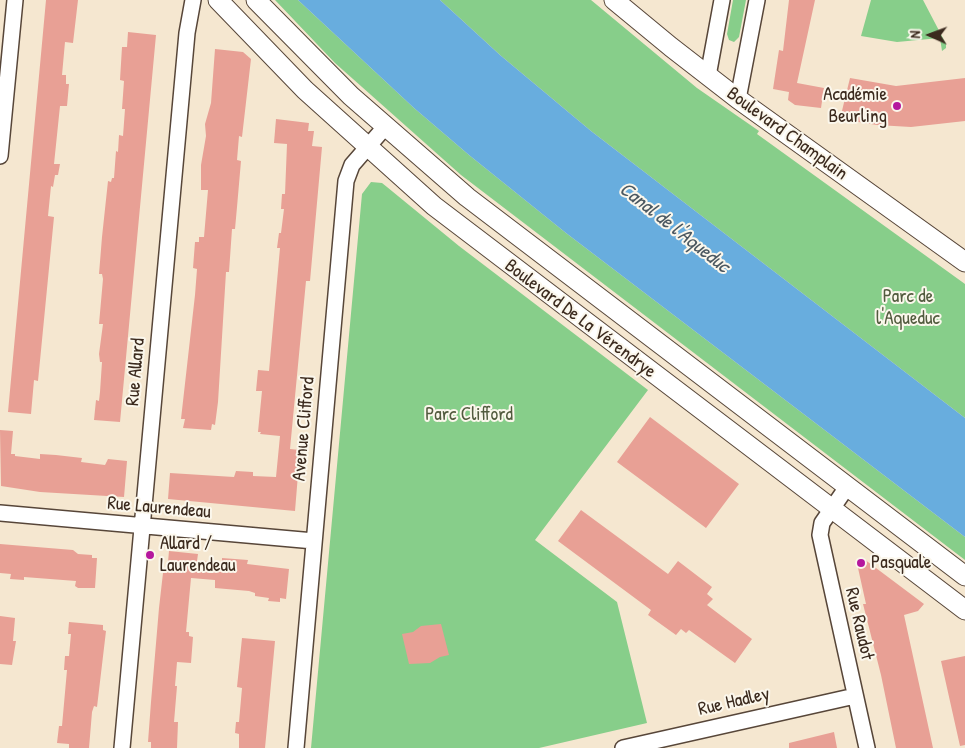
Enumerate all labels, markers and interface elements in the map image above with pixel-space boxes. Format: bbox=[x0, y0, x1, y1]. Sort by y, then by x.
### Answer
north arrow bbox=[905, 10, 955, 60]
text: N bbox=[905, 30, 924, 39]
street label: Boulevard Champlain bbox=[722, 82, 852, 186]
place label: Académie Beurling bbox=[823, 84, 887, 128]
marker: Académie Beurling bbox=[891, 100, 903, 112]
water label: Canal de l'Aqueduc bbox=[614, 178, 734, 278]
street label: Boulevard De La Vérendrye bbox=[500, 255, 660, 383]
park label: Parc de l'Aqueduc bbox=[876, 286, 940, 330]
street label: Rue Allard bbox=[122, 337, 150, 407]
street label: Avenue Clifford bbox=[288, 376, 320, 482]
park label: Parc Clifford bbox=[425, 404, 513, 426]
street label: Rue Laurendeau bbox=[106, 492, 212, 524]
place label: Allard / Laurendeau bbox=[160, 533, 236, 577]
marker: Allard / Laurendeau bbox=[144, 549, 156, 561]
place label: Pasquale bbox=[871, 552, 931, 574]
marker: Pasquale bbox=[855, 557, 867, 569]
street label: Rue Raudot bbox=[840, 586, 878, 662]
street label: Rue Hadley bbox=[696, 683, 772, 721]

